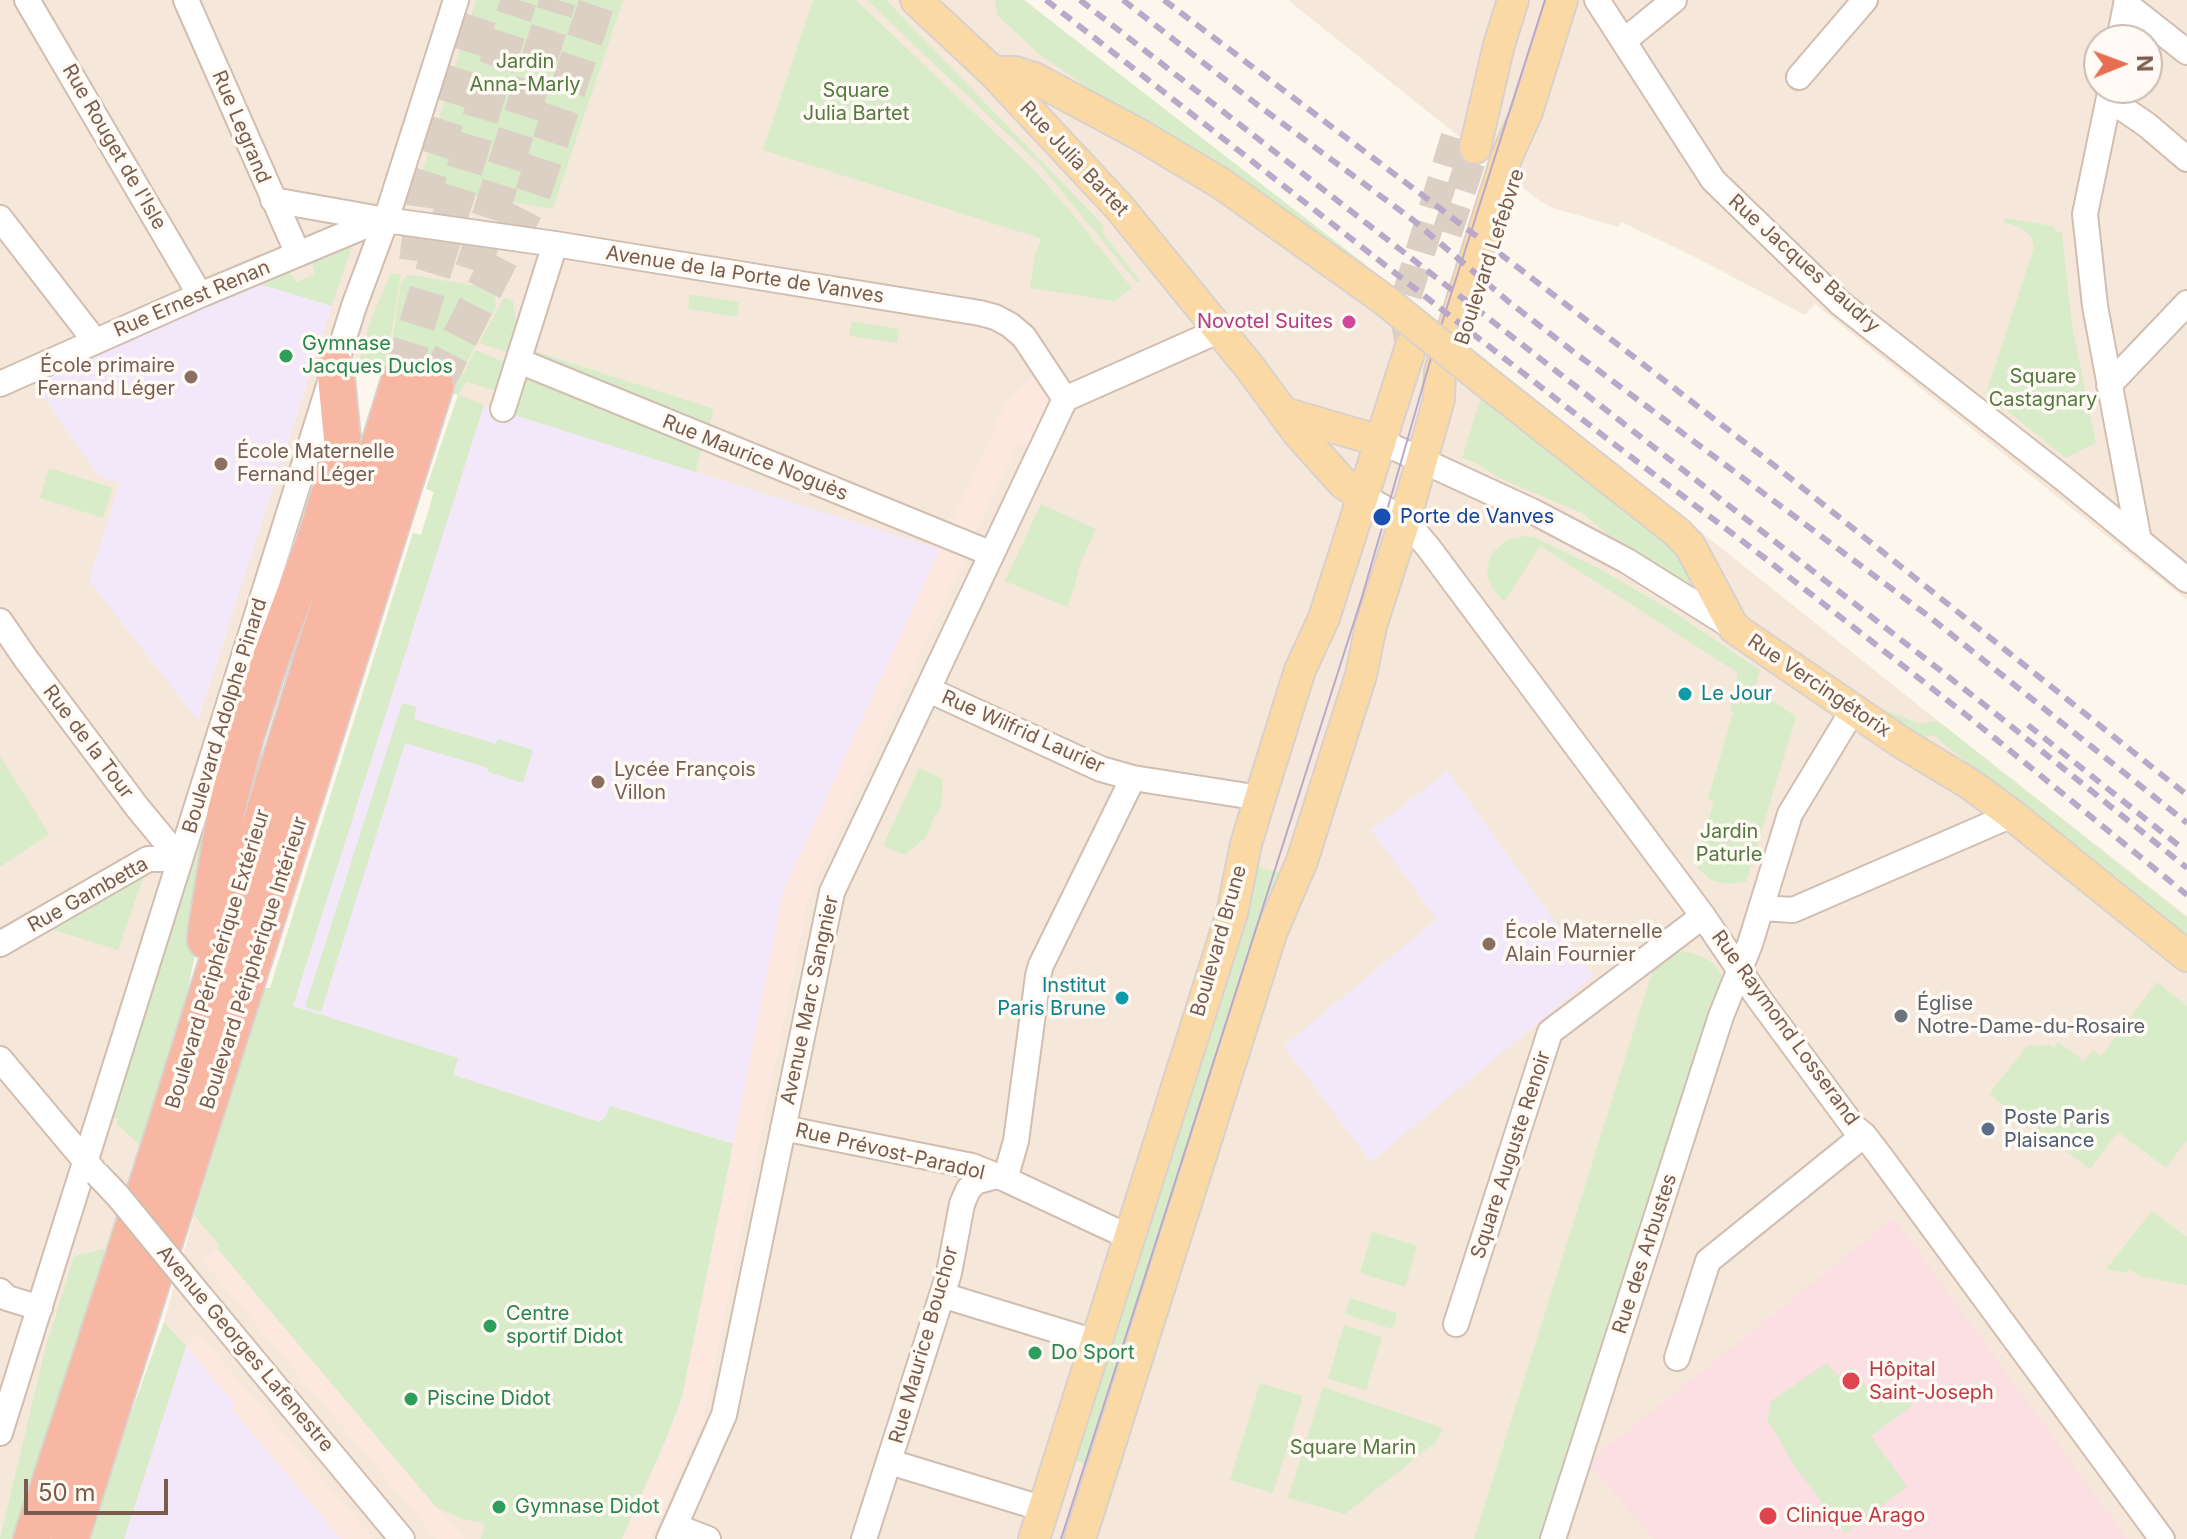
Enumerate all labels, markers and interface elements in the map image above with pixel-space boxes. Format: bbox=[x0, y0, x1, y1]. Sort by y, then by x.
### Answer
north arrow bbox=[2083, 24, 2163, 104]
park label: Jardin Anna-Marly bbox=[469, 50, 581, 97]
text: N bbox=[2132, 55, 2158, 72]
street label: Rue Rouget de l'Isle bbox=[57, 60, 171, 234]
street label: Rue Legrand bbox=[207, 67, 275, 187]
park label: Square Julia Bartet bbox=[803, 79, 909, 126]
street label: Rue Julia Bartet bbox=[1015, 97, 1133, 221]
street label: Boulevard Lefebvre bbox=[1450, 166, 1530, 348]
street label: Rue Jacques Baudry bbox=[1723, 190, 1885, 338]
street label: Avenue de la Porte de Vanves bbox=[604, 241, 886, 309]
street label: Rue Ernest Renan bbox=[110, 255, 274, 343]
place label: Novotel Suites bbox=[1197, 310, 1333, 334]
marker: Novotel Suites bbox=[1340, 313, 1358, 331]
place label: Gymnase Jacques Duclos bbox=[302, 332, 453, 379]
marker: Gymnase Jacques Duclos bbox=[277, 347, 295, 365]
place label: École primaire Fernand Léger bbox=[37, 354, 175, 401]
park label: Square Castagnary bbox=[1989, 365, 2097, 412]
marker: École primaire Fernand Léger bbox=[182, 368, 200, 386]
street label: Rue Maurice Noguès bbox=[659, 410, 851, 506]
place label: École Maternelle Fernand Léger bbox=[237, 440, 395, 487]
marker: École Maternelle Fernand Léger bbox=[212, 455, 230, 473]
place label: Porte de Vanves bbox=[1400, 505, 1554, 529]
marker: Porte de Vanves bbox=[1371, 506, 1393, 528]
street label: Boulevard Adolphe Pinard bbox=[178, 595, 272, 837]
street label: Rue Vercingétorix bbox=[1743, 629, 1895, 743]
street label: Rue de la Tour bbox=[38, 681, 138, 803]
place label: Le Jour bbox=[1701, 682, 1772, 706]
street label: Rue Wilfrid Laurier bbox=[938, 685, 1108, 779]
marker: Le Jour bbox=[1676, 685, 1694, 703]
place label: Lycée François Villon bbox=[614, 758, 756, 805]
marker: Lycée François Villon bbox=[589, 773, 607, 791]
street label: Boulevard Périphérique Extérieur bbox=[161, 806, 275, 1112]
street label: Boulevard Périphérique Intérieur bbox=[195, 814, 313, 1112]
park label: Jardin Paturle bbox=[1696, 820, 1762, 867]
street label: Rue Gambetta bbox=[24, 852, 152, 938]
street label: Boulevard Brune bbox=[1186, 863, 1252, 1019]
street label: Avenue Marc Sangnier bbox=[776, 893, 844, 1107]
place label: École Maternelle Alain Fournier bbox=[1505, 920, 1663, 967]
street label: Rue Raymond Losserand bbox=[1706, 926, 1864, 1130]
marker: École Maternelle Alain Fournier bbox=[1480, 935, 1498, 953]
place label: Institut Paris Brune bbox=[997, 974, 1106, 1021]
marker: Institut Paris Brune bbox=[1113, 989, 1131, 1007]
place label: Église Notre-Dame-du-Rosaire bbox=[1917, 992, 2145, 1039]
marker: Église Notre-Dame-du-Rosaire bbox=[1892, 1007, 1910, 1025]
street label: Square Auguste Renoir bbox=[1466, 1048, 1556, 1262]
place label: Poste Paris Plaisance bbox=[2004, 1106, 2110, 1153]
street label: Rue Prévost-Paradol bbox=[793, 1119, 987, 1185]
marker: Poste Paris Plaisance bbox=[1979, 1120, 1997, 1138]
street label: Rue des Arbustes bbox=[1608, 1171, 1682, 1337]
street label: Avenue Georges Lafenestre bbox=[152, 1241, 338, 1457]
street label: Rue Maurice Bouchor bbox=[884, 1244, 964, 1446]
place label: Centre sportif Didot bbox=[506, 1302, 623, 1349]
marker: Centre sportif Didot bbox=[481, 1317, 499, 1335]
place label: Do Sport bbox=[1051, 1341, 1135, 1365]
marker: Do Sport bbox=[1026, 1344, 1044, 1362]
place label: Hôpital Saint-Joseph bbox=[1869, 1358, 1994, 1405]
marker: Hôpital Saint-Joseph bbox=[1840, 1370, 1862, 1392]
place label: Piscine Didot bbox=[427, 1387, 551, 1411]
marker: Piscine Didot bbox=[402, 1390, 420, 1408]
park label: Square Marin bbox=[1290, 1436, 1416, 1460]
scale bar bbox=[28, 1463, 172, 1513]
text: 50 m bbox=[38, 1478, 96, 1507]
place label: Gymnase Didot bbox=[515, 1495, 660, 1519]
marker: Gymnase Didot bbox=[490, 1498, 508, 1516]
place label: Clinique Arago bbox=[1786, 1504, 1925, 1528]
marker: Clinique Arago bbox=[1757, 1505, 1779, 1527]

